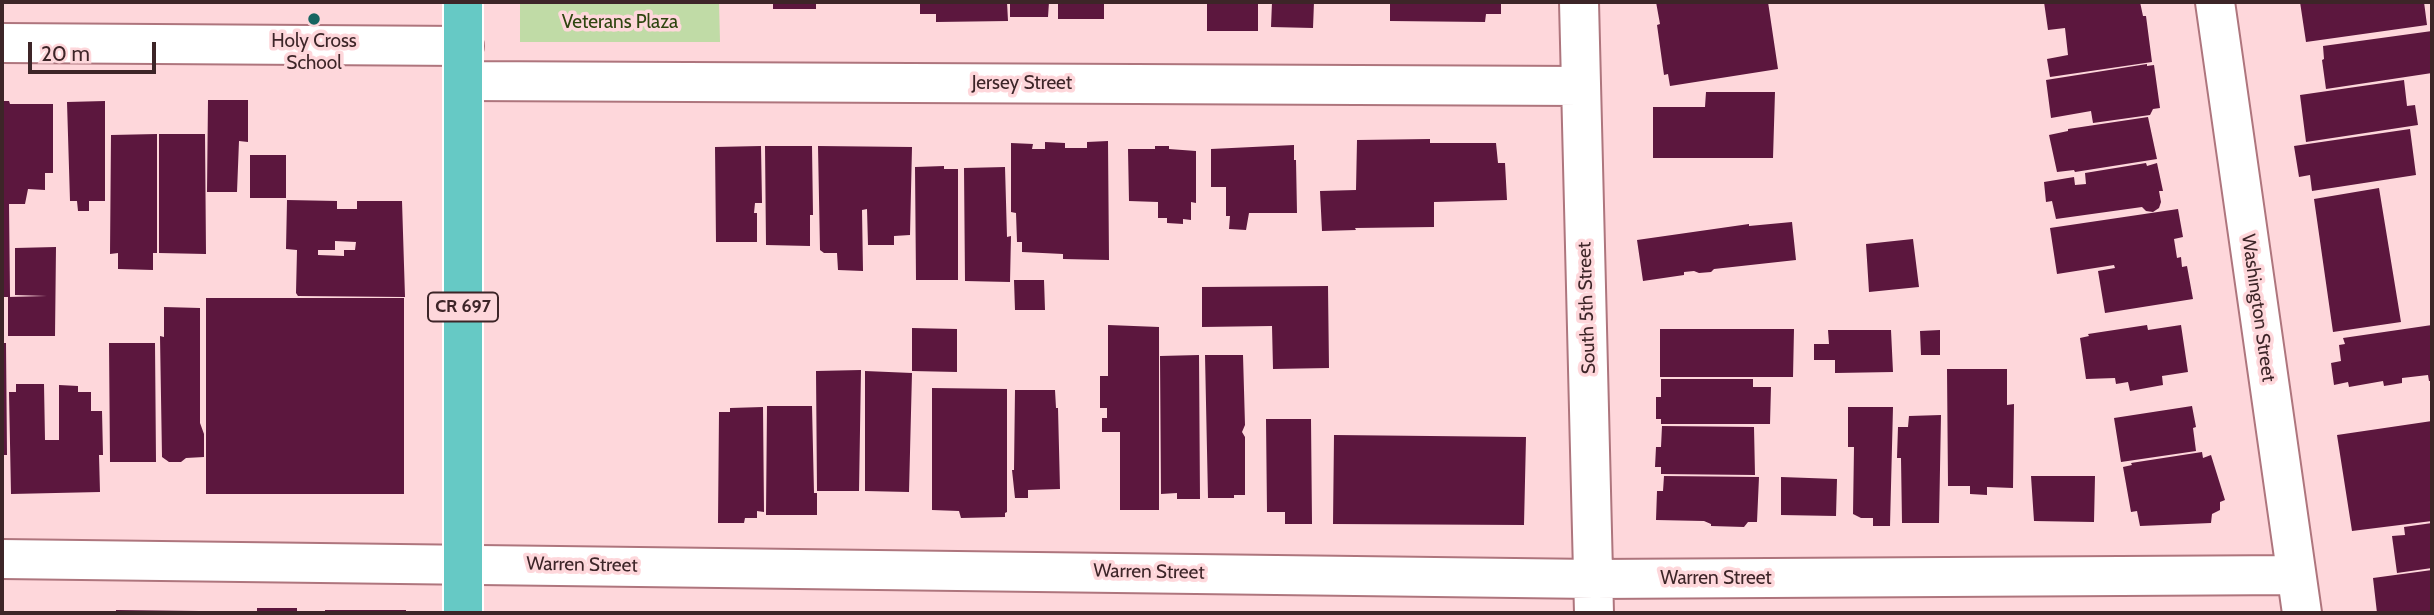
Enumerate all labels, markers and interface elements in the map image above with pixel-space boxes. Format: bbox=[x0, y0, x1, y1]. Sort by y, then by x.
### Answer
marker: Holy Cross School bbox=[306, 11, 322, 27]
park label: Veterans Plaza bbox=[562, 11, 678, 33]
scale bar bbox=[32, 28, 159, 72]
place label: Holy Cross School bbox=[271, 30, 357, 74]
text: 20 m bbox=[41, 41, 90, 66]
street label: Jersey Street bbox=[972, 72, 1072, 94]
street label: Washington Street bbox=[2236, 233, 2280, 383]
street label: South 5th Street bbox=[1573, 241, 1601, 375]
road number: CR 697 bbox=[428, 292, 498, 321]
street label: Warren Street bbox=[526, 553, 638, 577]
street label: Warren Street bbox=[1093, 560, 1205, 584]
street label: Warren Street bbox=[1660, 567, 1772, 589]

